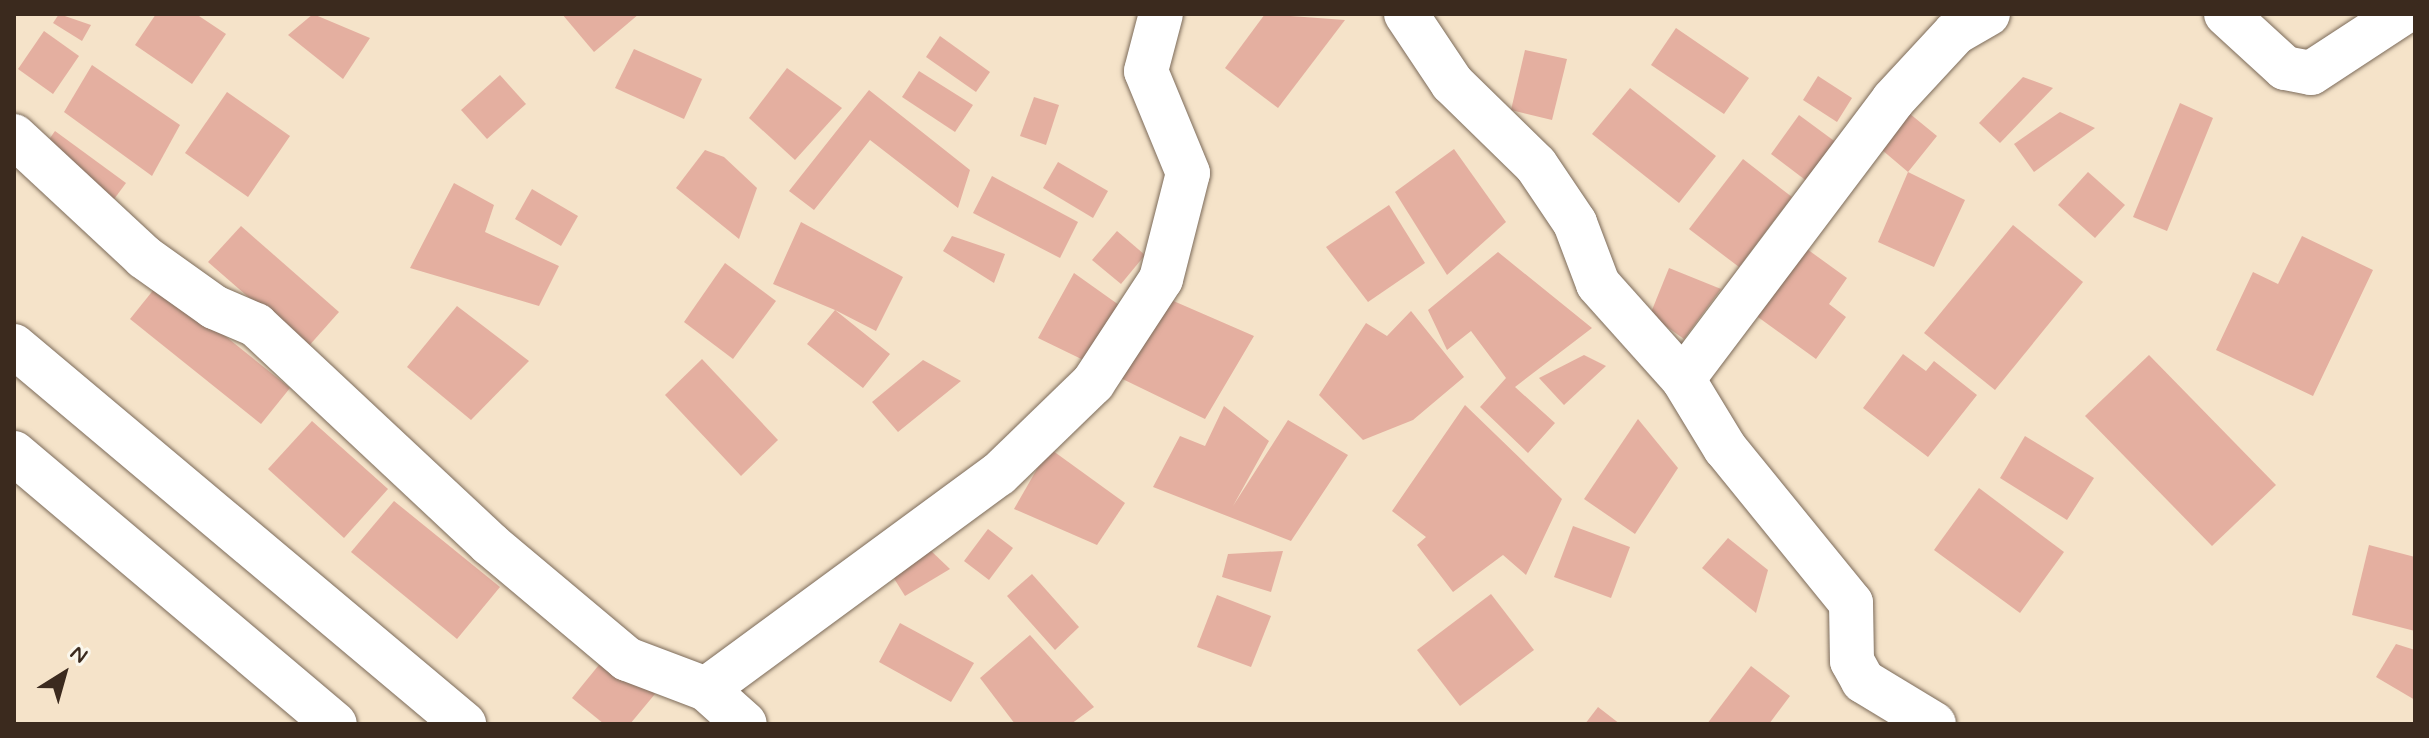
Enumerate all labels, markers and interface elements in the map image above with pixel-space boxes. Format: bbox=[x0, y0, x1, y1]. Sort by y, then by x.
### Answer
north arrow bbox=[24, 634, 104, 714]
text: N bbox=[64, 639, 93, 670]

